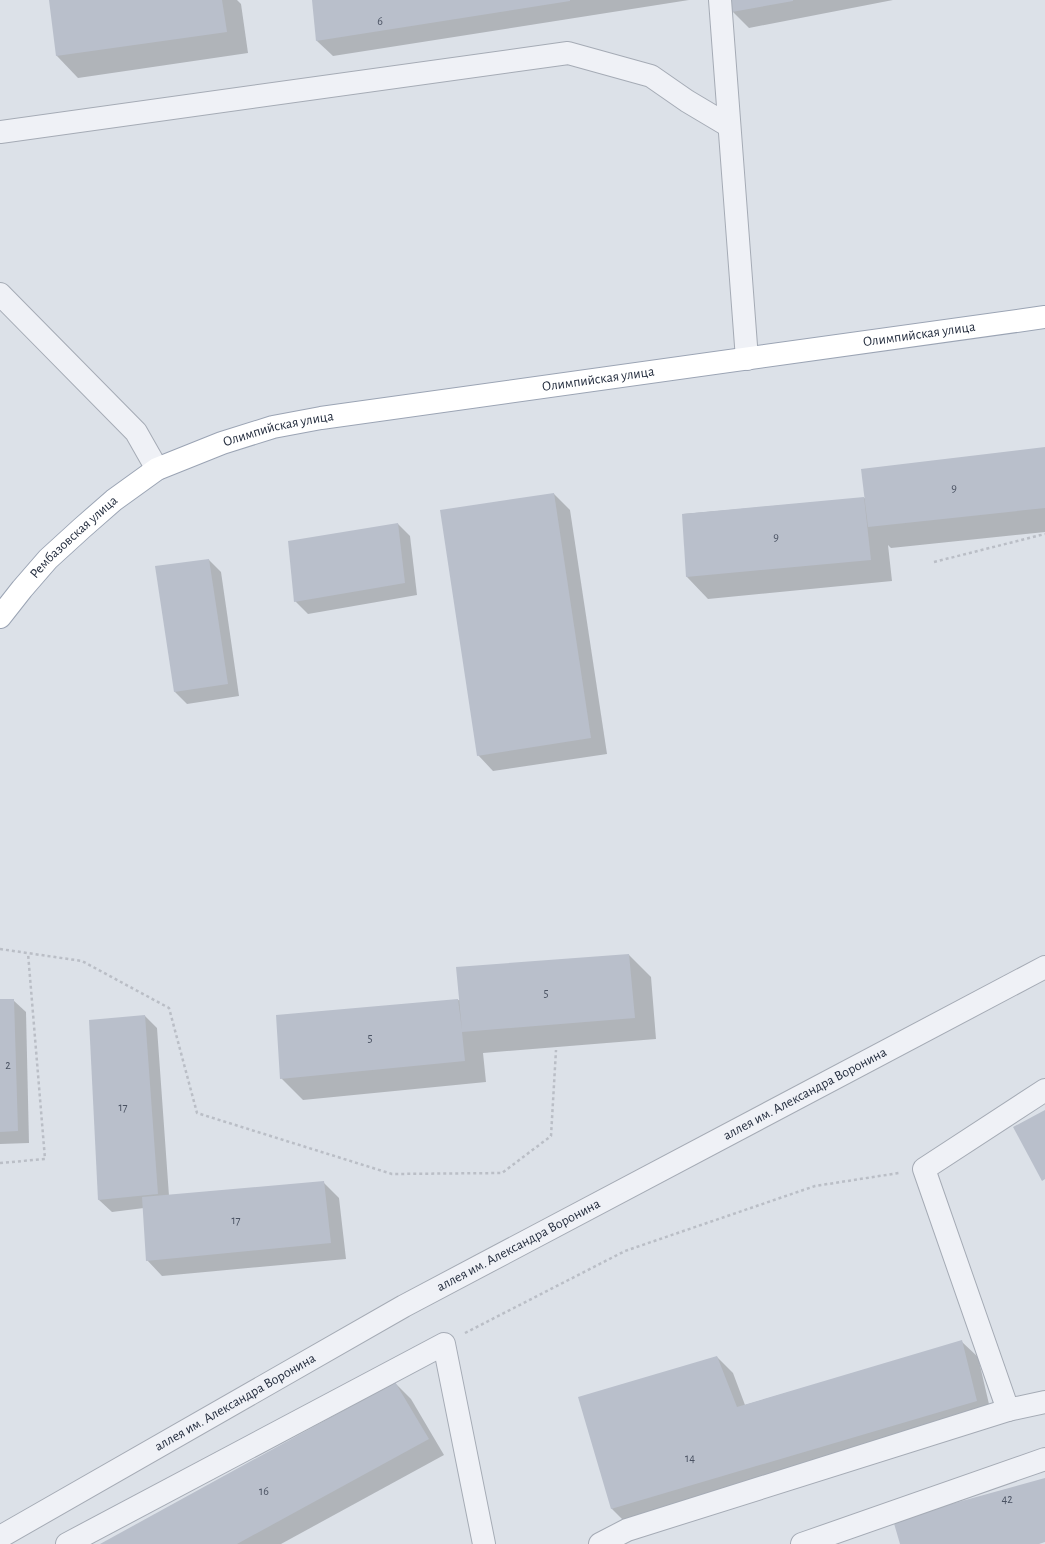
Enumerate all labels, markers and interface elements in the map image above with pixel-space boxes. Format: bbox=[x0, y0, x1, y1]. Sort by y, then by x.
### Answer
house number: 6 bbox=[377, 15, 383, 27]
street label: Олимпийская улица bbox=[862, 320, 977, 349]
street label: Олимпийская улица bbox=[541, 364, 656, 394]
street label: Олимпийская улица bbox=[221, 409, 335, 449]
house number: 9 bbox=[951, 482, 957, 494]
street label: Рембазовская улица bbox=[27, 493, 121, 581]
house number: 9 bbox=[773, 531, 779, 543]
house number: 5 bbox=[543, 987, 549, 999]
house number: 5 bbox=[367, 1032, 373, 1044]
street label: аллея им. Александра Воронина bbox=[721, 1045, 889, 1143]
house number: 2 bbox=[5, 1059, 11, 1071]
house number: 17 bbox=[118, 1101, 128, 1113]
street label: аллея им. Александра Воронина bbox=[435, 1196, 603, 1294]
house number: 17 bbox=[231, 1214, 241, 1226]
street label: аллея им. Александра Воронина bbox=[153, 1351, 319, 1454]
house number: 14 bbox=[685, 1452, 695, 1464]
house number: 16 bbox=[259, 1485, 269, 1497]
house number: 42 bbox=[1001, 1493, 1013, 1505]

